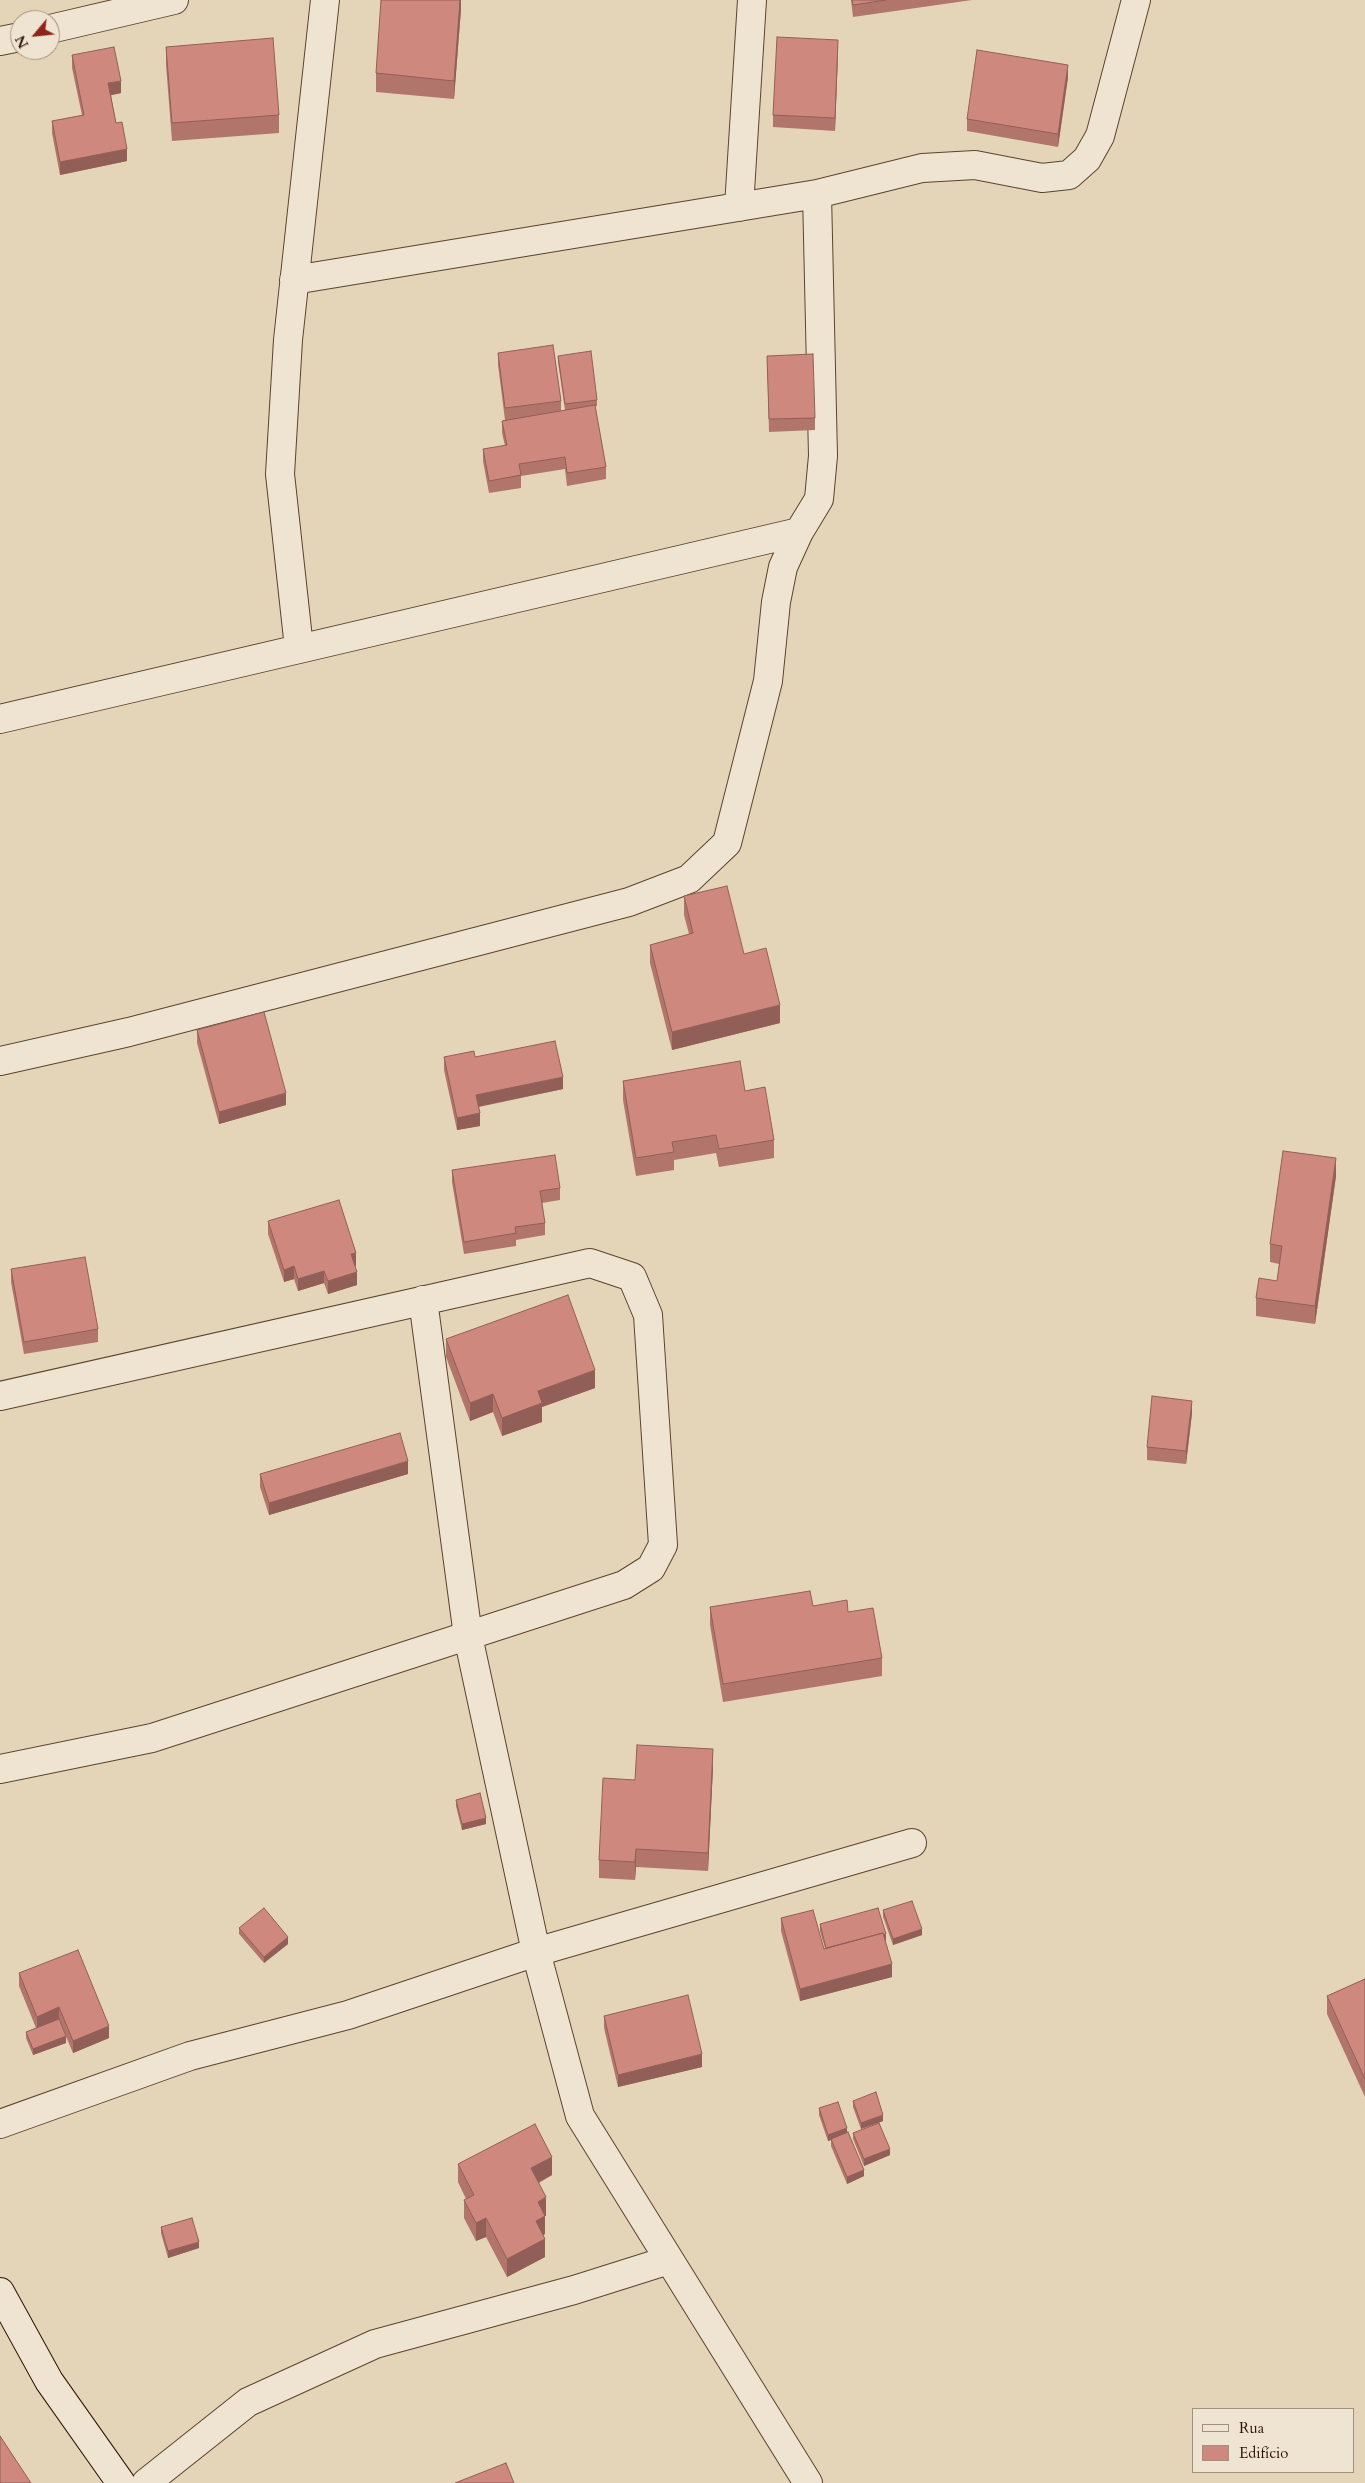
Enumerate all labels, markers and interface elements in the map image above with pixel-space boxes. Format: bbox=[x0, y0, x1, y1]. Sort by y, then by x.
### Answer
north arrow bbox=[10, 10, 60, 60]
text: N bbox=[11, 32, 33, 52]
legend bbox=[1192, 2408, 1355, 2473]
text: Rua bbox=[1239, 2418, 1264, 2438]
text: Edifício bbox=[1239, 2443, 1288, 2463]

